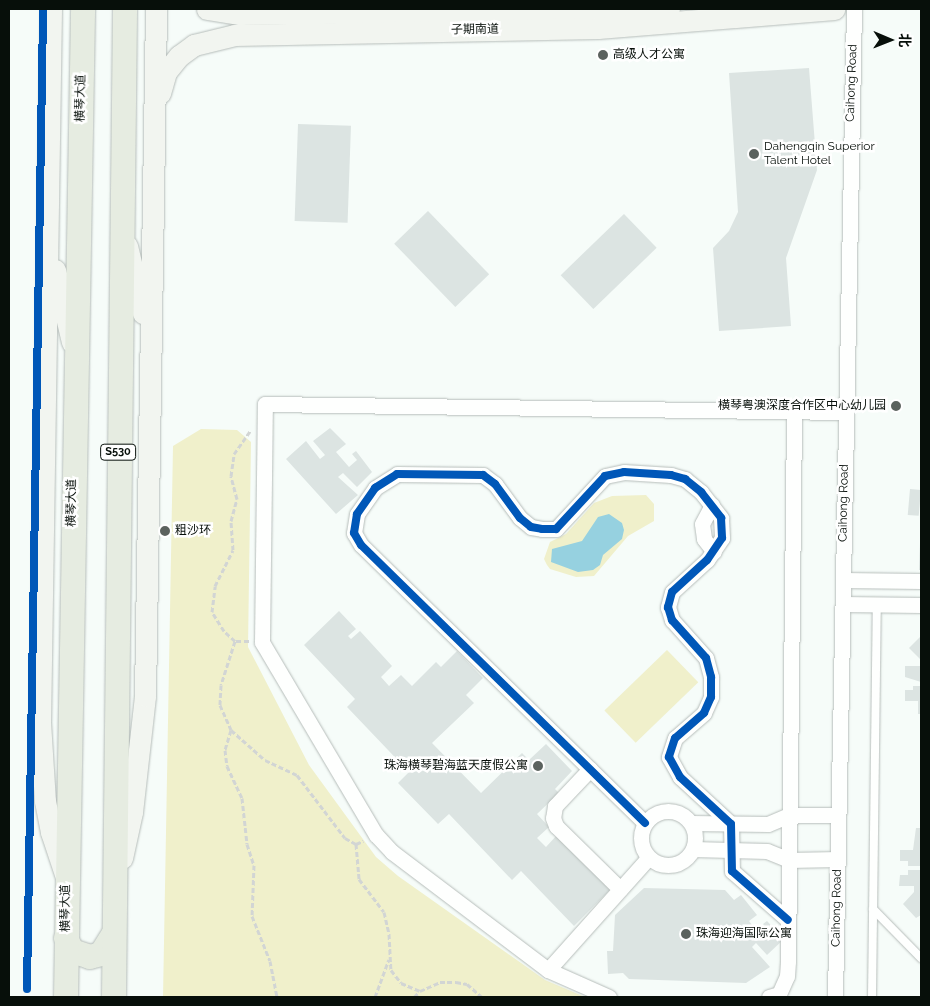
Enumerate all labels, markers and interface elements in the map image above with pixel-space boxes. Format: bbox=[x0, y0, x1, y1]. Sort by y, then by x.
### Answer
north arrow bbox=[865, 15, 915, 65]
street label: 子期南道 bbox=[451, 22, 499, 38]
text: 北 bbox=[897, 33, 913, 47]
street label: Caihong Road bbox=[843, 44, 861, 122]
place label: 高级人才公寓 bbox=[613, 48, 685, 62]
marker: 高级人才公寓 bbox=[597, 49, 609, 61]
street label: 横琴大道 bbox=[73, 74, 89, 122]
place label: Dahengqin Superior Talent Hotel bbox=[764, 140, 875, 168]
marker: Dahengqin Superior Talent Hotel bbox=[748, 148, 760, 160]
place label: 横琴粤澳深度合作区中心幼儿园 bbox=[718, 399, 886, 413]
marker: 横琴粤澳深度合作区中心幼儿园 bbox=[890, 400, 902, 412]
road number: S530 bbox=[99, 444, 137, 461]
street label: Caihong Road bbox=[836, 464, 852, 542]
street label: 横琴大道 bbox=[64, 479, 80, 527]
place label: 粗沙环 bbox=[175, 524, 211, 538]
marker: 粗沙环 bbox=[159, 525, 171, 537]
place label: 珠海横琴碧海蓝天度假公寓 bbox=[384, 759, 528, 773]
marker: 珠海横琴碧海蓝天度假公寓 bbox=[532, 760, 544, 772]
street label: Caihong Road bbox=[829, 869, 845, 947]
street label: 横琴大道 bbox=[59, 884, 73, 932]
place label: 珠海迎海国际公寓 bbox=[696, 927, 792, 941]
marker: 珠海迎海国际公寓 bbox=[680, 928, 692, 940]

